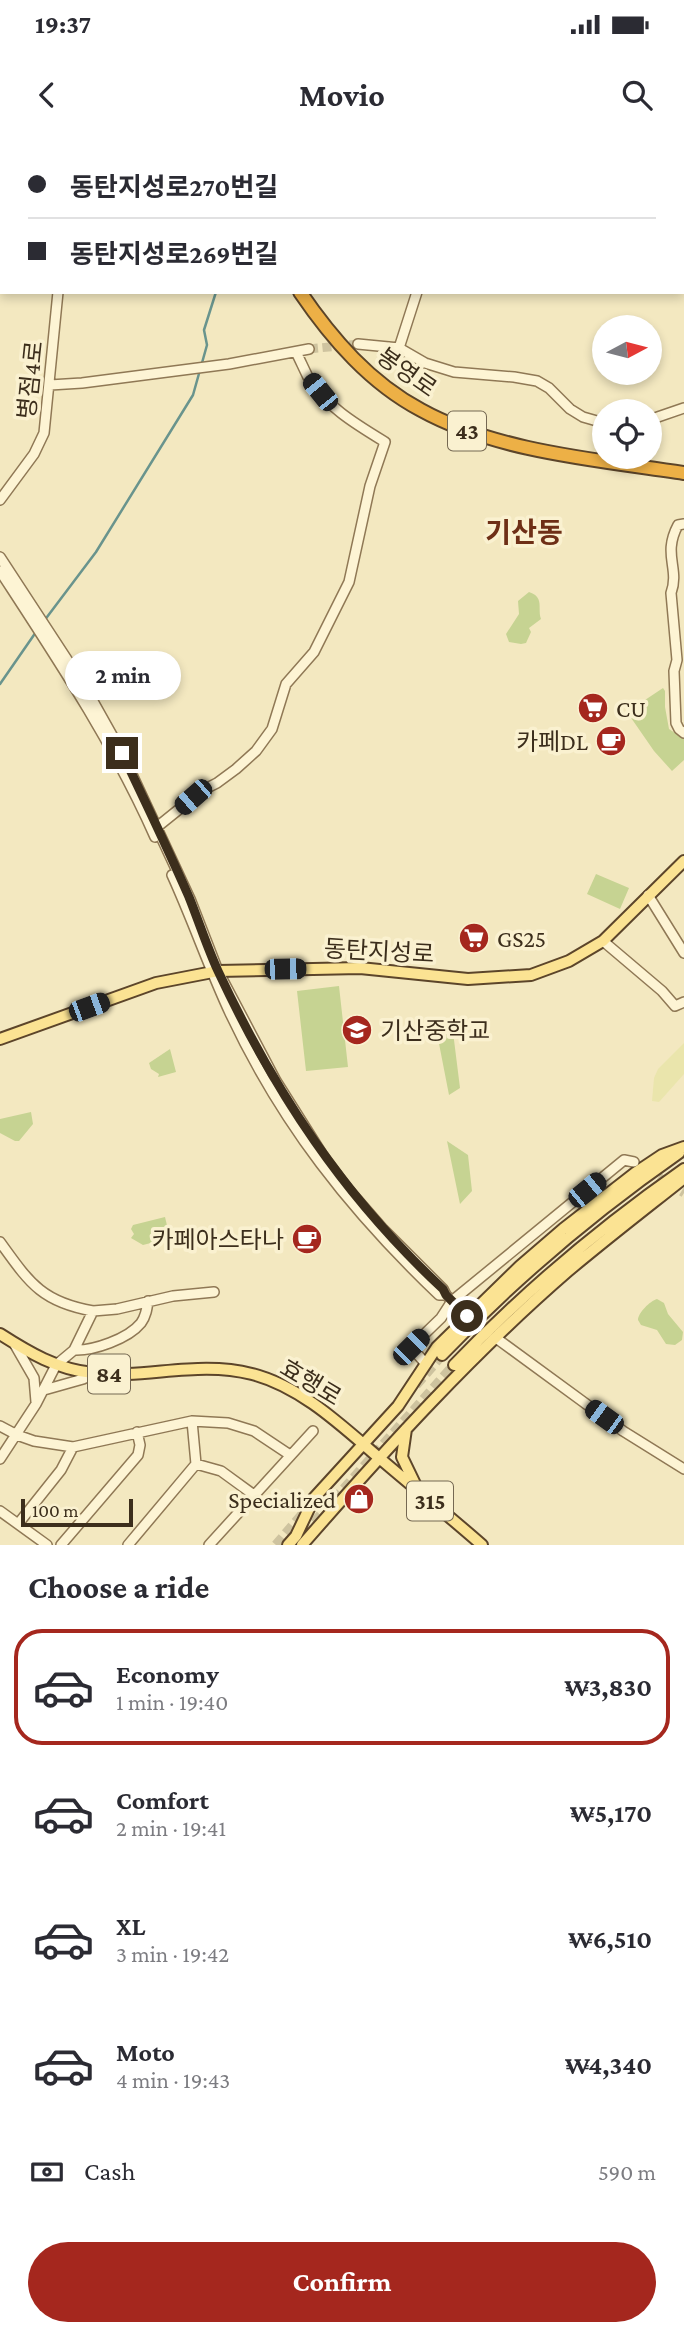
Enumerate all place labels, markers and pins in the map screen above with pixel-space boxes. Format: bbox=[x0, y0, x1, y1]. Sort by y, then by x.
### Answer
supermarket icon: CU bbox=[576, 691, 610, 725]
place label: CU bbox=[616, 695, 646, 722]
cafe icon: 카페DL bbox=[594, 724, 628, 758]
place label: 카페DL bbox=[516, 728, 588, 755]
supermarket icon: GS25 bbox=[457, 921, 491, 955]
place label: GS25 bbox=[497, 925, 546, 952]
school or university icon: 기산중학교 bbox=[340, 1013, 374, 1047]
place label: 기산중학교 bbox=[380, 1017, 490, 1044]
cafe icon: 카페아스타나 bbox=[290, 1222, 324, 1256]
place label: 카페아스타나 bbox=[152, 1226, 284, 1253]
shop icon: Specialized bbox=[342, 1482, 376, 1516]
place label: Specialized bbox=[228, 1486, 336, 1513]

